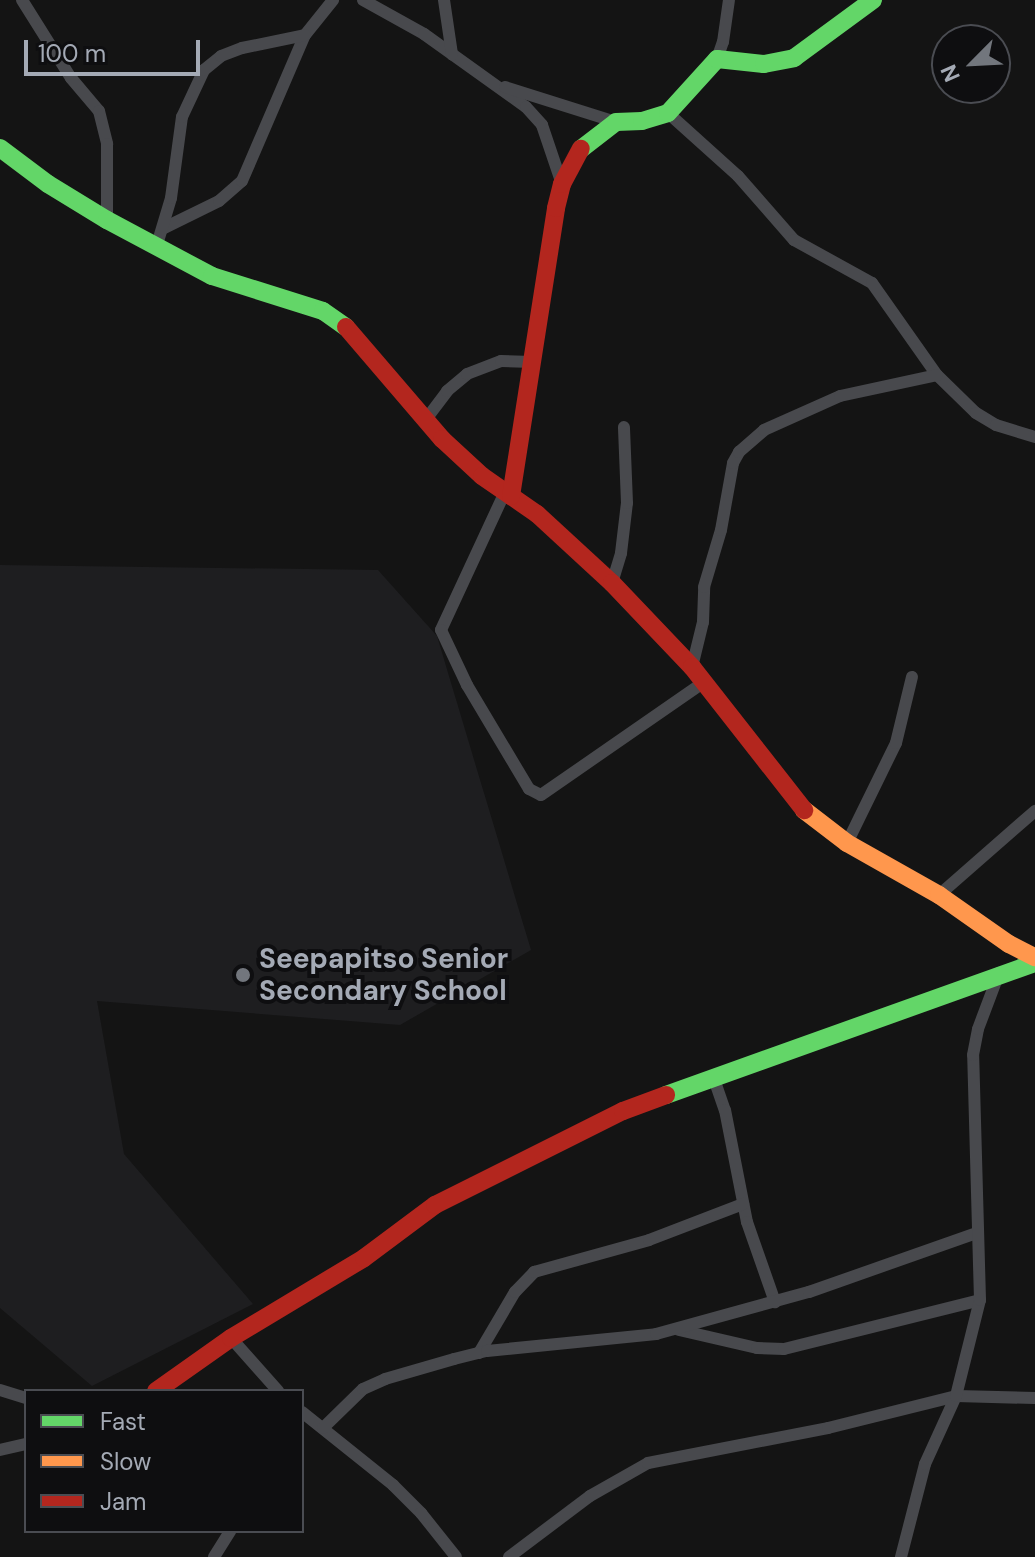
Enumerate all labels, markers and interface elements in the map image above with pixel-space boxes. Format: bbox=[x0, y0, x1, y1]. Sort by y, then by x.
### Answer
scale bar bbox=[28, 24, 204, 74]
north arrow bbox=[931, 24, 1011, 104]
text: 100 m bbox=[38, 38, 106, 69]
text: N bbox=[934, 60, 967, 86]
place label: Seepapitso Senior Secondary School bbox=[259, 942, 508, 1008]
marker: Seepapitso Senior Secondary School bbox=[234, 966, 252, 984]
legend bbox=[24, 1389, 304, 1533]
text: Fast bbox=[100, 1406, 146, 1437]
text: Slow bbox=[100, 1446, 151, 1477]
text: Jam bbox=[100, 1486, 146, 1517]

